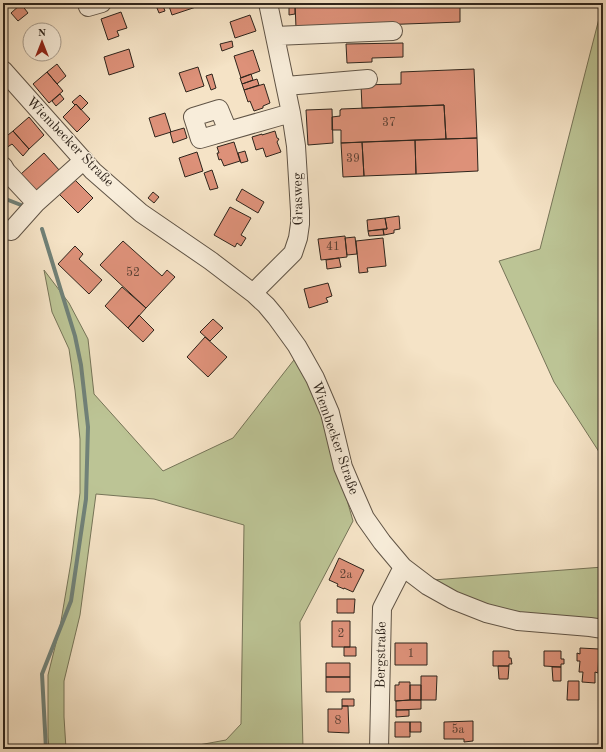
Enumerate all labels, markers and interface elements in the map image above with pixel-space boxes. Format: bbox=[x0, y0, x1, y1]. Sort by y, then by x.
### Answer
north arrow bbox=[22, 22, 62, 62]
text: N bbox=[38, 28, 47, 39]
street label: Wiembecker Straße bbox=[24, 94, 116, 190]
house number: 37 bbox=[382, 117, 396, 129]
house number: 39 bbox=[346, 153, 360, 165]
street label: Grasweg bbox=[291, 172, 305, 226]
house number: 41 bbox=[326, 241, 340, 253]
house number: 52 bbox=[126, 266, 140, 279]
street label: Wiembecker Straße bbox=[309, 380, 361, 496]
house number: 2a bbox=[340, 569, 353, 581]
street label: Bergstraße bbox=[373, 621, 389, 689]
house number: 2 bbox=[338, 628, 344, 640]
house number: 1 bbox=[408, 648, 414, 660]
house number: 8 bbox=[335, 715, 342, 727]
house number: 5a bbox=[452, 723, 465, 736]

